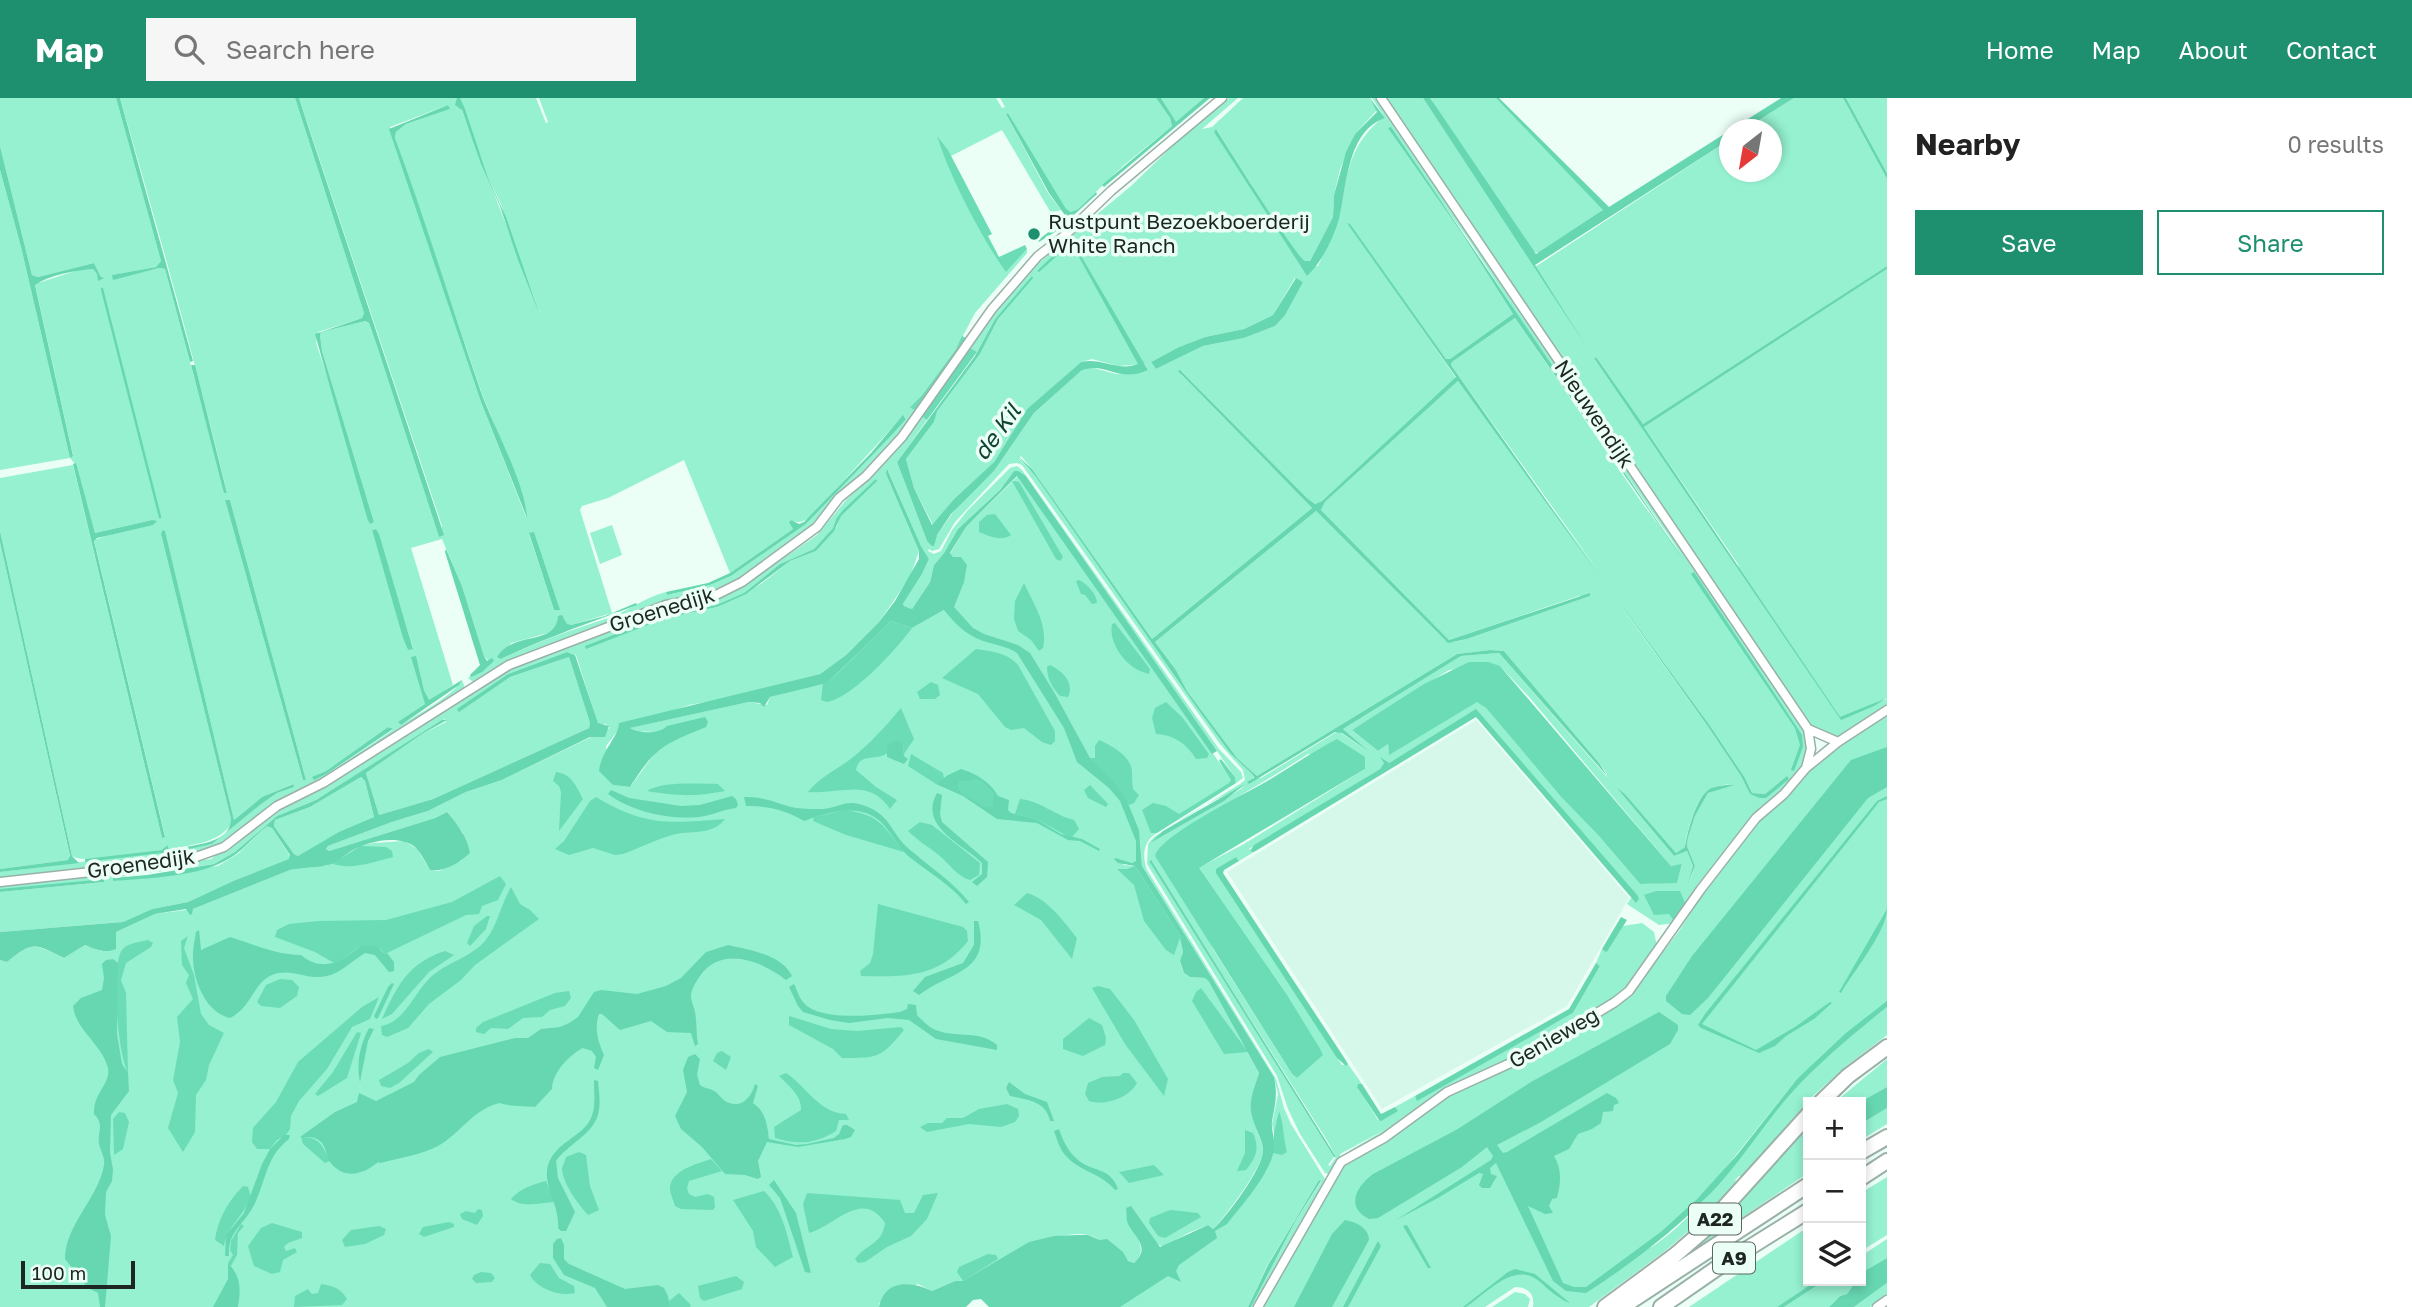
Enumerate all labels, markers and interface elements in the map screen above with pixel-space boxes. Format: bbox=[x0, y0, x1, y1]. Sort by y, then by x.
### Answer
search box bbox=[146, 18, 636, 81]
text: Map bbox=[35, 30, 104, 69]
icon: search bbox=[170, 30, 208, 68]
text: Search here bbox=[226, 34, 375, 65]
text: Home bbox=[1986, 35, 2054, 64]
text: Map bbox=[2092, 35, 2141, 64]
text: About bbox=[2179, 35, 2248, 64]
text: Contact bbox=[2286, 35, 2377, 64]
north arrow bbox=[1719, 119, 1782, 182]
text: Nearby bbox=[1915, 126, 2020, 162]
text: 0 results bbox=[2288, 130, 2384, 158]
place label: Rustpunt Bezoekboerderij White Ranch bbox=[1048, 208, 1310, 258]
button: Save bbox=[1915, 210, 2143, 275]
button: Share bbox=[2157, 210, 2384, 275]
marker: Rustpunt Bezoekboerderij White Ranch bbox=[1026, 226, 1042, 242]
street label: Nieuwendijk bbox=[1549, 355, 1640, 472]
water label: de Kil bbox=[966, 397, 1027, 465]
street label: Groenedijk bbox=[606, 581, 718, 637]
street label: Groenedijk bbox=[85, 843, 197, 883]
street label: Genieweg bbox=[1504, 1001, 1603, 1073]
map controls bbox=[1803, 1097, 1866, 1286]
button: + bbox=[1803, 1097, 1866, 1160]
button: − bbox=[1803, 1160, 1866, 1223]
road number: A22 bbox=[1689, 1204, 1741, 1234]
button: layers bbox=[1803, 1223, 1866, 1286]
road number: A9 bbox=[1713, 1242, 1755, 1274]
scale bar bbox=[21, 1258, 135, 1290]
text: 100 m bbox=[32, 1261, 86, 1284]

